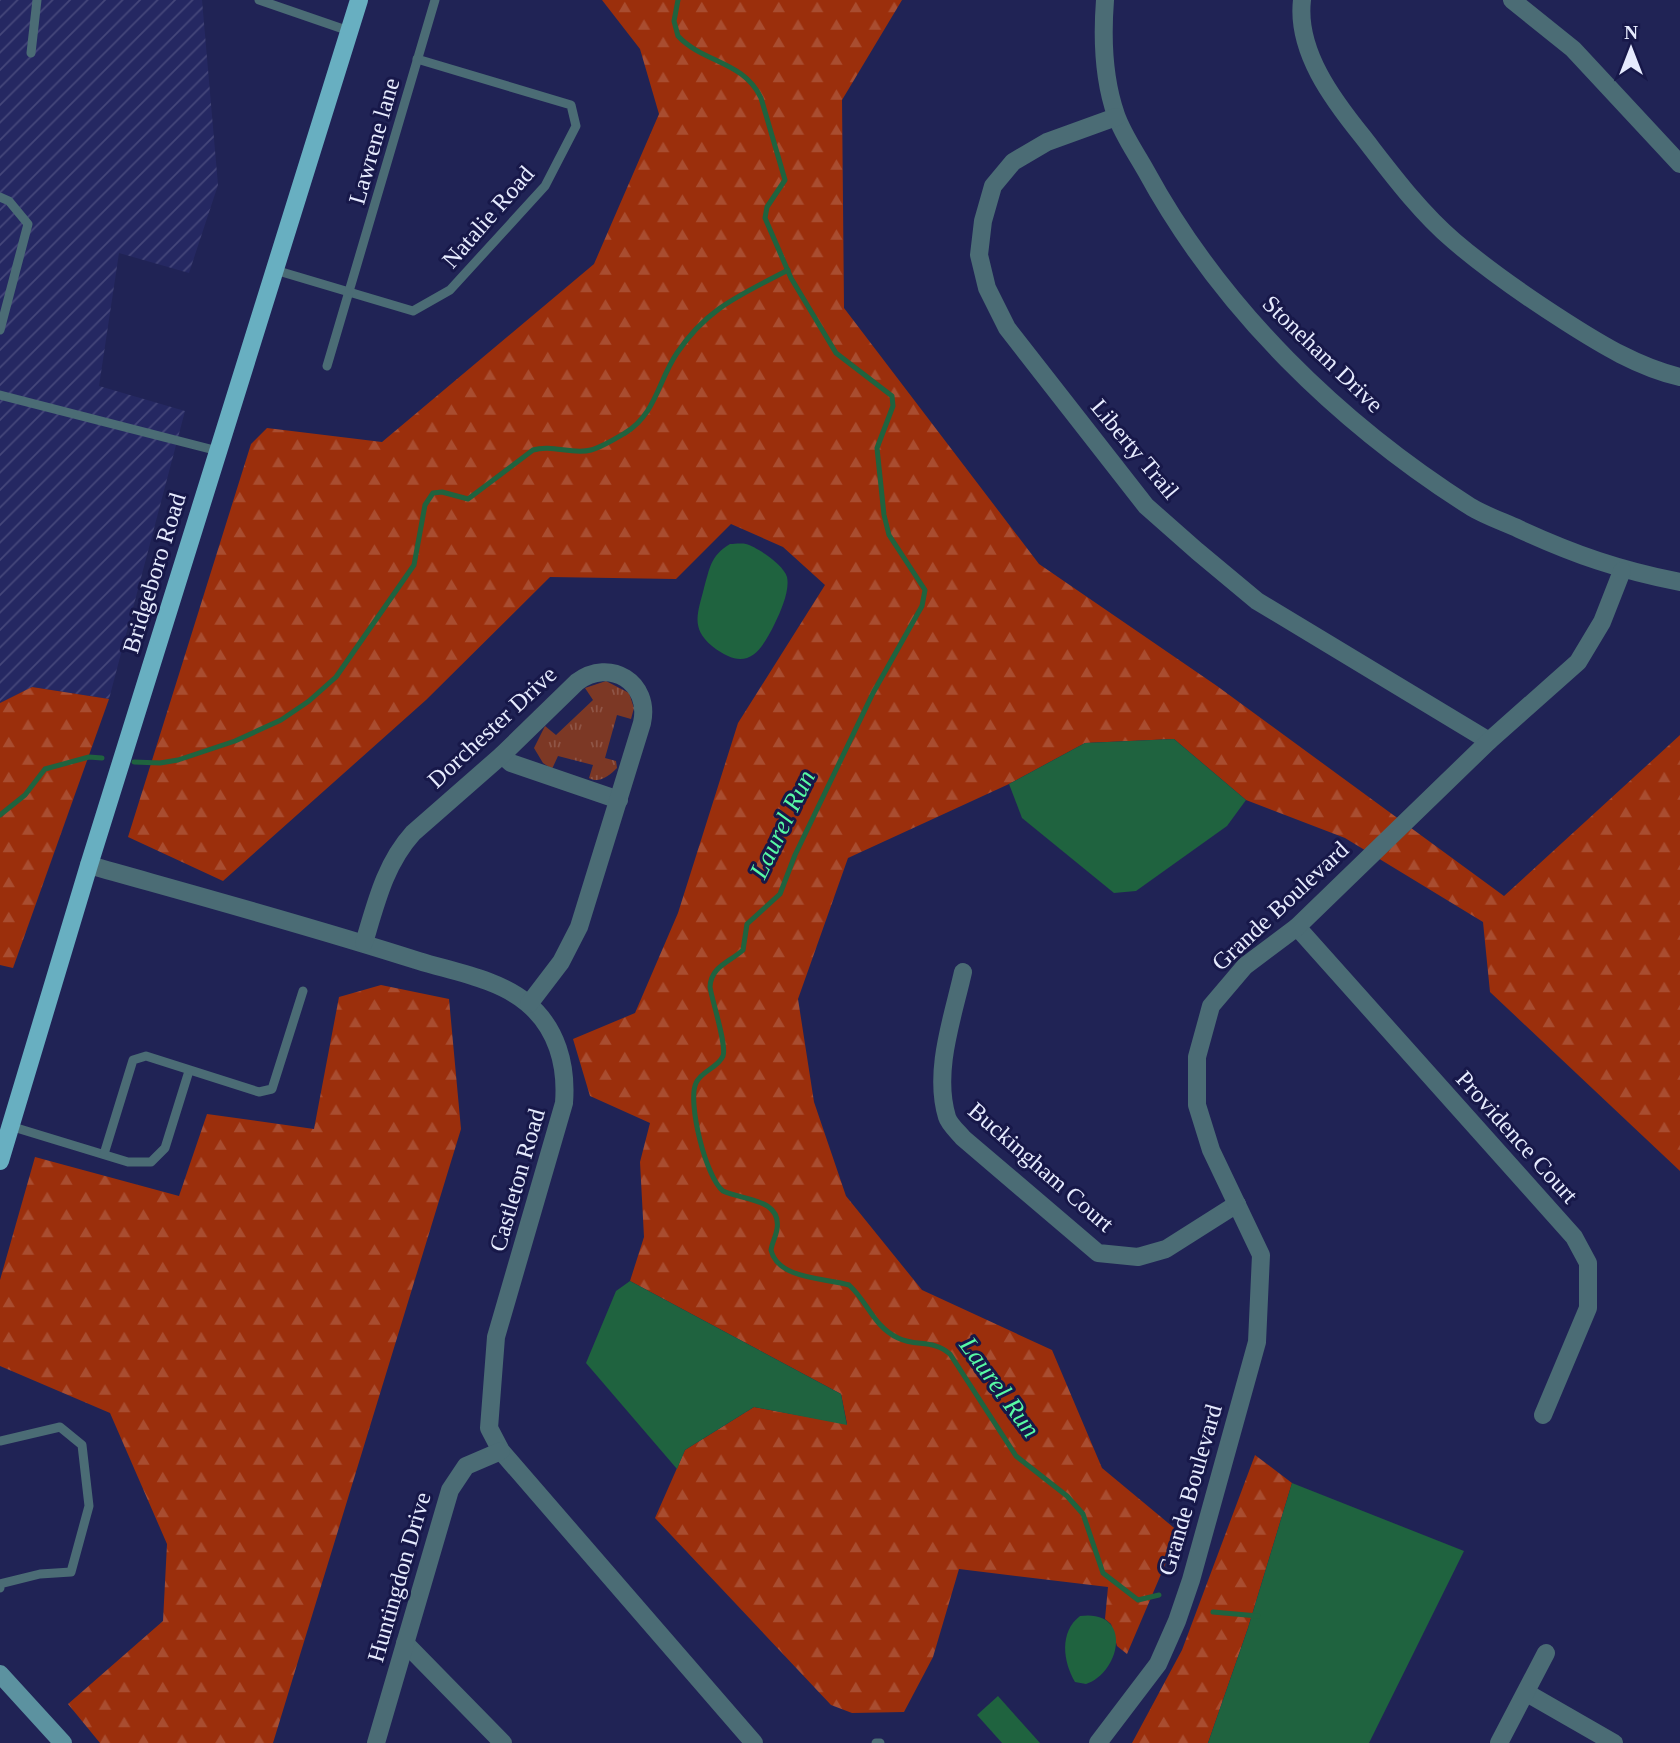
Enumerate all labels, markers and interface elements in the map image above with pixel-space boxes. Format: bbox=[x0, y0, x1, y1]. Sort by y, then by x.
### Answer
north arrow bbox=[1596, 14, 1666, 84]
text: N bbox=[1624, 22, 1638, 43]
street label: Lawrene lane bbox=[344, 75, 404, 207]
street label: Natalie Road bbox=[437, 161, 539, 273]
street label: Stoneham Drive bbox=[1258, 290, 1388, 418]
street label: Liberty Trail bbox=[1086, 394, 1184, 504]
street label: Bridgeboro Road bbox=[117, 490, 191, 656]
street label: Dorchester Drive bbox=[422, 661, 562, 793]
water label: Laurel Run bbox=[743, 765, 821, 884]
street label: Grande Boulevard bbox=[1207, 836, 1353, 976]
street label: Providence Court bbox=[1451, 1066, 1583, 1209]
street label: Buckingham Court bbox=[963, 1097, 1119, 1237]
street label: Castleton Road bbox=[484, 1106, 550, 1254]
water label: Laurel Run bbox=[953, 1331, 1046, 1443]
street label: Grande Boulevard bbox=[1153, 1402, 1227, 1578]
street label: Huntingdon Drive bbox=[362, 1489, 436, 1665]

